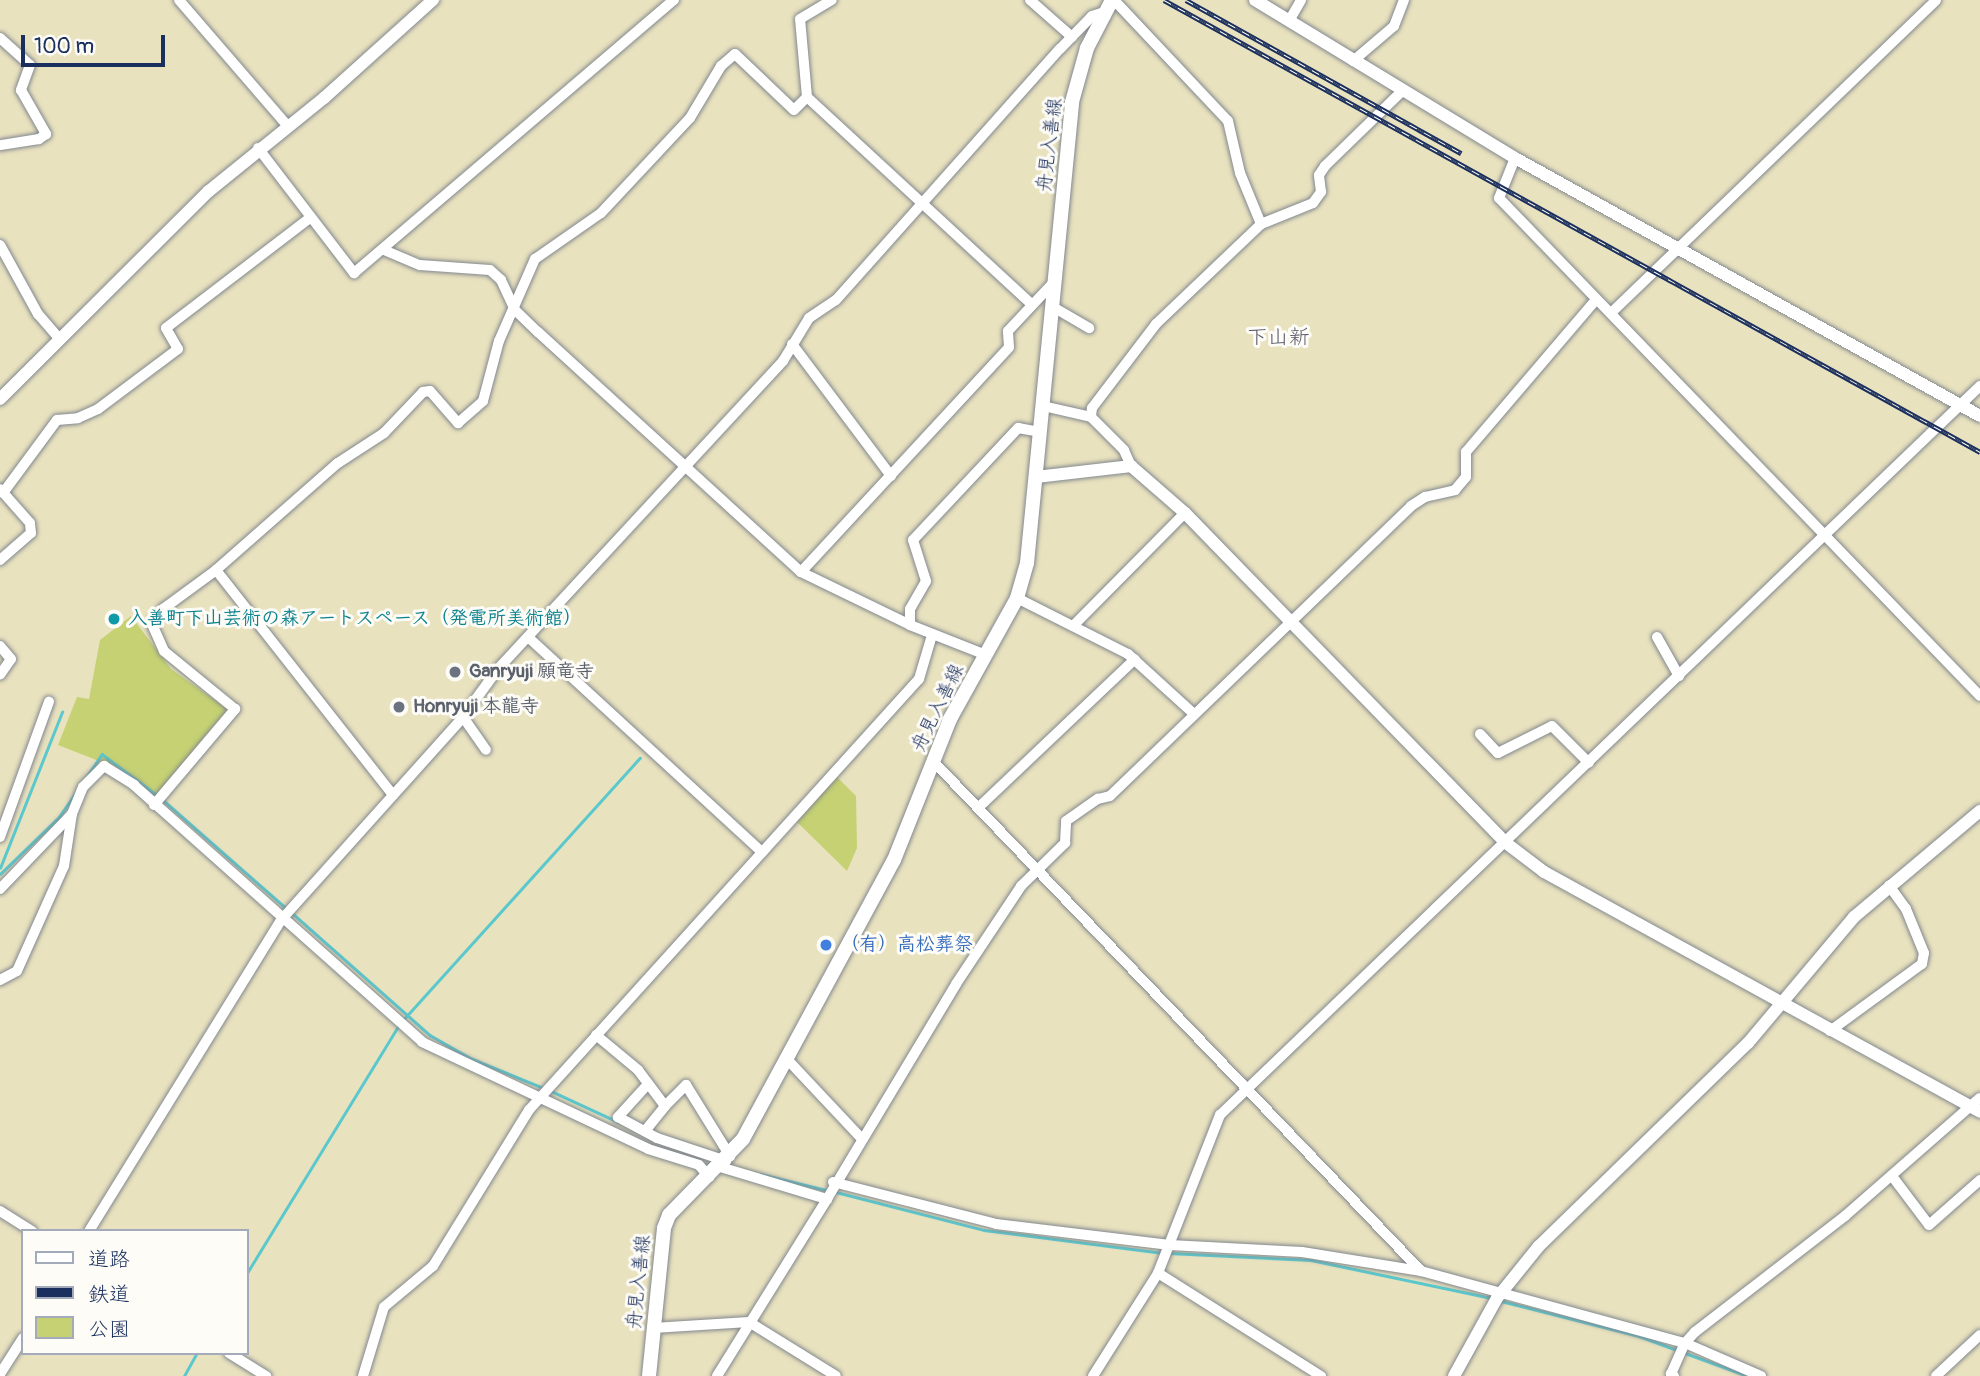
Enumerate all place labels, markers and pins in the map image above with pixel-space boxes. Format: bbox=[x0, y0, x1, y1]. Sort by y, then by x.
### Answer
place label: 入善町下山芸術の森アートスペース（発電所美術館） bbox=[128, 608, 583, 630]
marker: 入善町下山芸術の森アートスペース（発電所美術館） bbox=[106, 611, 122, 627]
place label: Ganryuji 願竜寺 bbox=[469, 661, 594, 683]
marker: Ganryuji 願竜寺 bbox=[447, 664, 463, 680]
place label: Honryuji 本龍寺 bbox=[413, 696, 539, 718]
marker: Honryuji 本龍寺 bbox=[391, 699, 407, 715]
place label: （有）高松葬祭 bbox=[840, 934, 973, 956]
marker: （有）高松葬祭 bbox=[818, 937, 834, 953]

